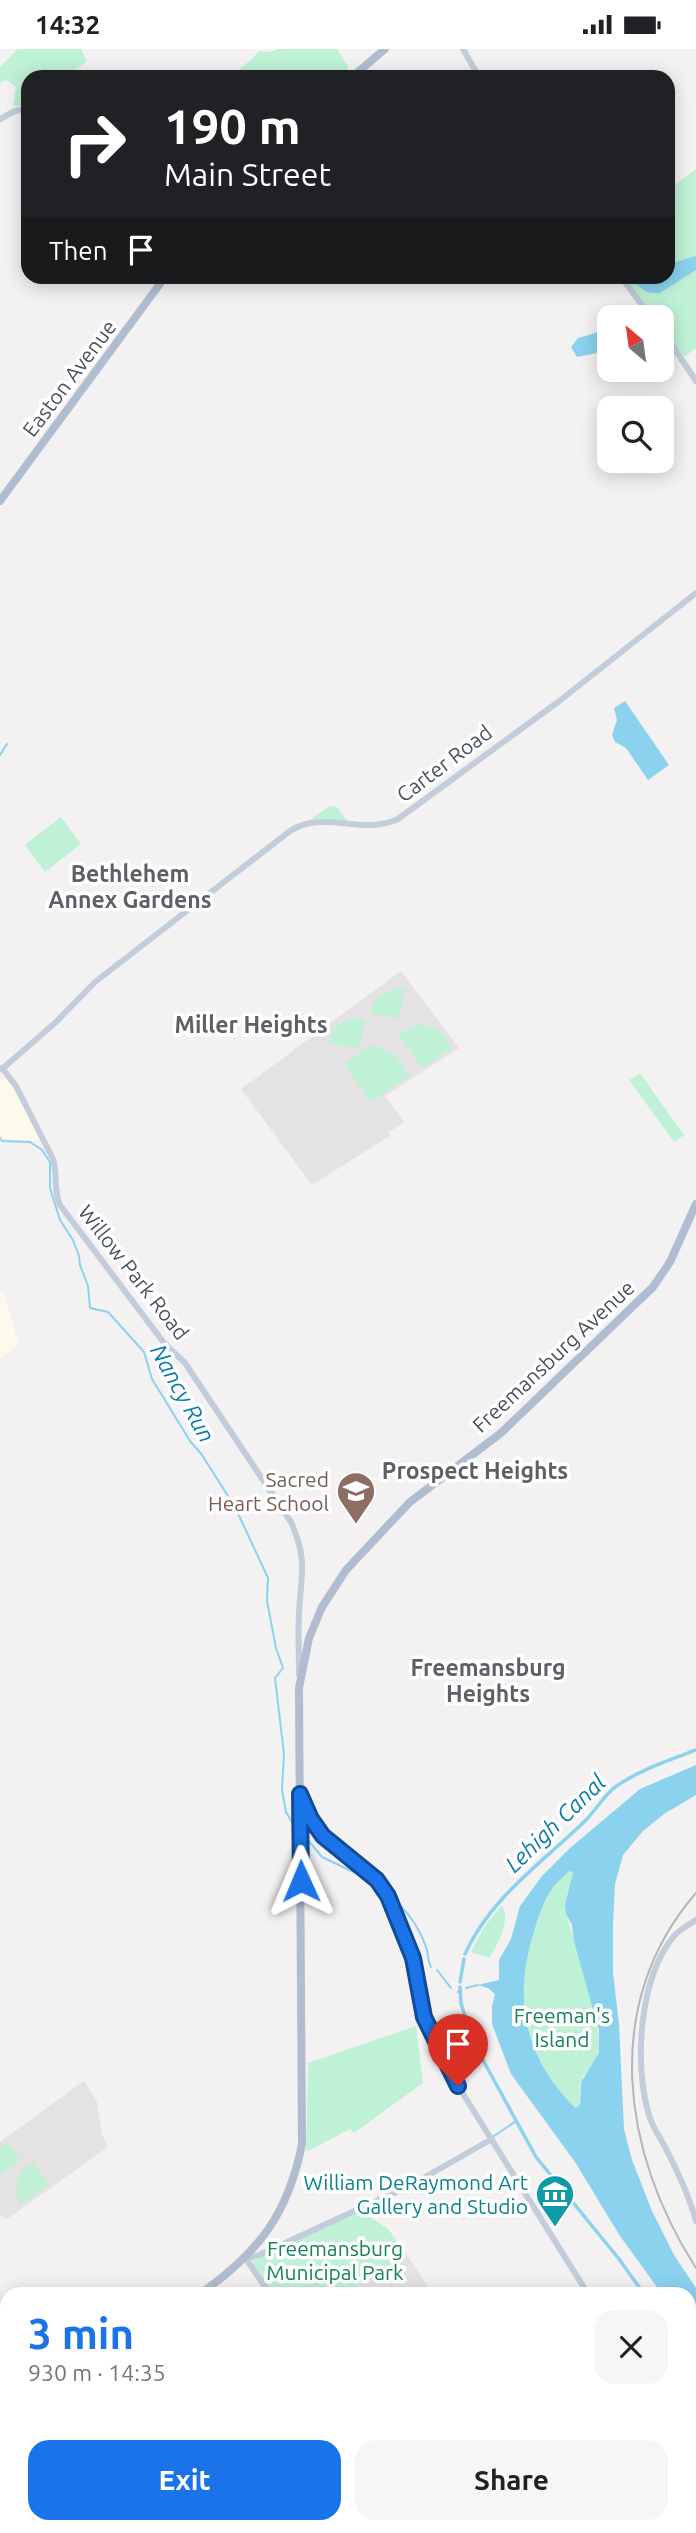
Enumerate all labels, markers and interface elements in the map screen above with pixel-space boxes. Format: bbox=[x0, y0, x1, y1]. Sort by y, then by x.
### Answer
text: 14:32 bbox=[35, 10, 100, 39]
icon: right bbox=[49, 98, 140, 189]
text: 190 m bbox=[164, 98, 301, 153]
text: Main Street bbox=[164, 156, 331, 192]
icon: arrive bbox=[122, 231, 160, 269]
text: Then bbox=[49, 236, 108, 265]
north arrow bbox=[597, 305, 674, 381]
map controls bbox=[597, 305, 674, 473]
street label: Easton Avenue bbox=[17, 315, 121, 441]
button: search bbox=[597, 396, 674, 473]
street label: Carter Road bbox=[392, 720, 496, 806]
district label: Bethlehem Annex Gardens bbox=[48, 861, 212, 912]
district label: Miller Heights bbox=[174, 1012, 328, 1037]
street label: Willow Park Road bbox=[74, 1200, 194, 1344]
street label: Freemansburg Avenue bbox=[467, 1275, 639, 1437]
water label: Nancy Run bbox=[146, 1340, 220, 1446]
district label: Prospect Heights bbox=[382, 1458, 568, 1483]
place label: Sacred Heart School bbox=[208, 1467, 329, 1515]
school or university icon: Sacred Heart School bbox=[335, 1470, 377, 1525]
district label: Freemansburg Heights bbox=[411, 1655, 565, 1706]
water label: Lehigh Canal bbox=[500, 1769, 610, 1877]
position arrow bbox=[264, 1844, 338, 1918]
park label: Freeman's Island bbox=[514, 2003, 610, 2051]
pin bbox=[428, 2014, 488, 2086]
icon: arrive bbox=[439, 2025, 477, 2063]
place label: William DeRaymond Art Gallery and Studio bbox=[304, 2170, 528, 2218]
museum icon: William DeRaymond Art Gallery and Studio bbox=[534, 2173, 576, 2228]
park label: Freemansburg Municipal Park bbox=[266, 2236, 404, 2284]
text: 3 min bbox=[28, 2310, 134, 2357]
button: close bbox=[594, 2310, 668, 2384]
text: 930 m · 14:35 bbox=[28, 2360, 166, 2385]
button: Exit bbox=[28, 2440, 341, 2520]
button: Share bbox=[355, 2440, 668, 2520]

